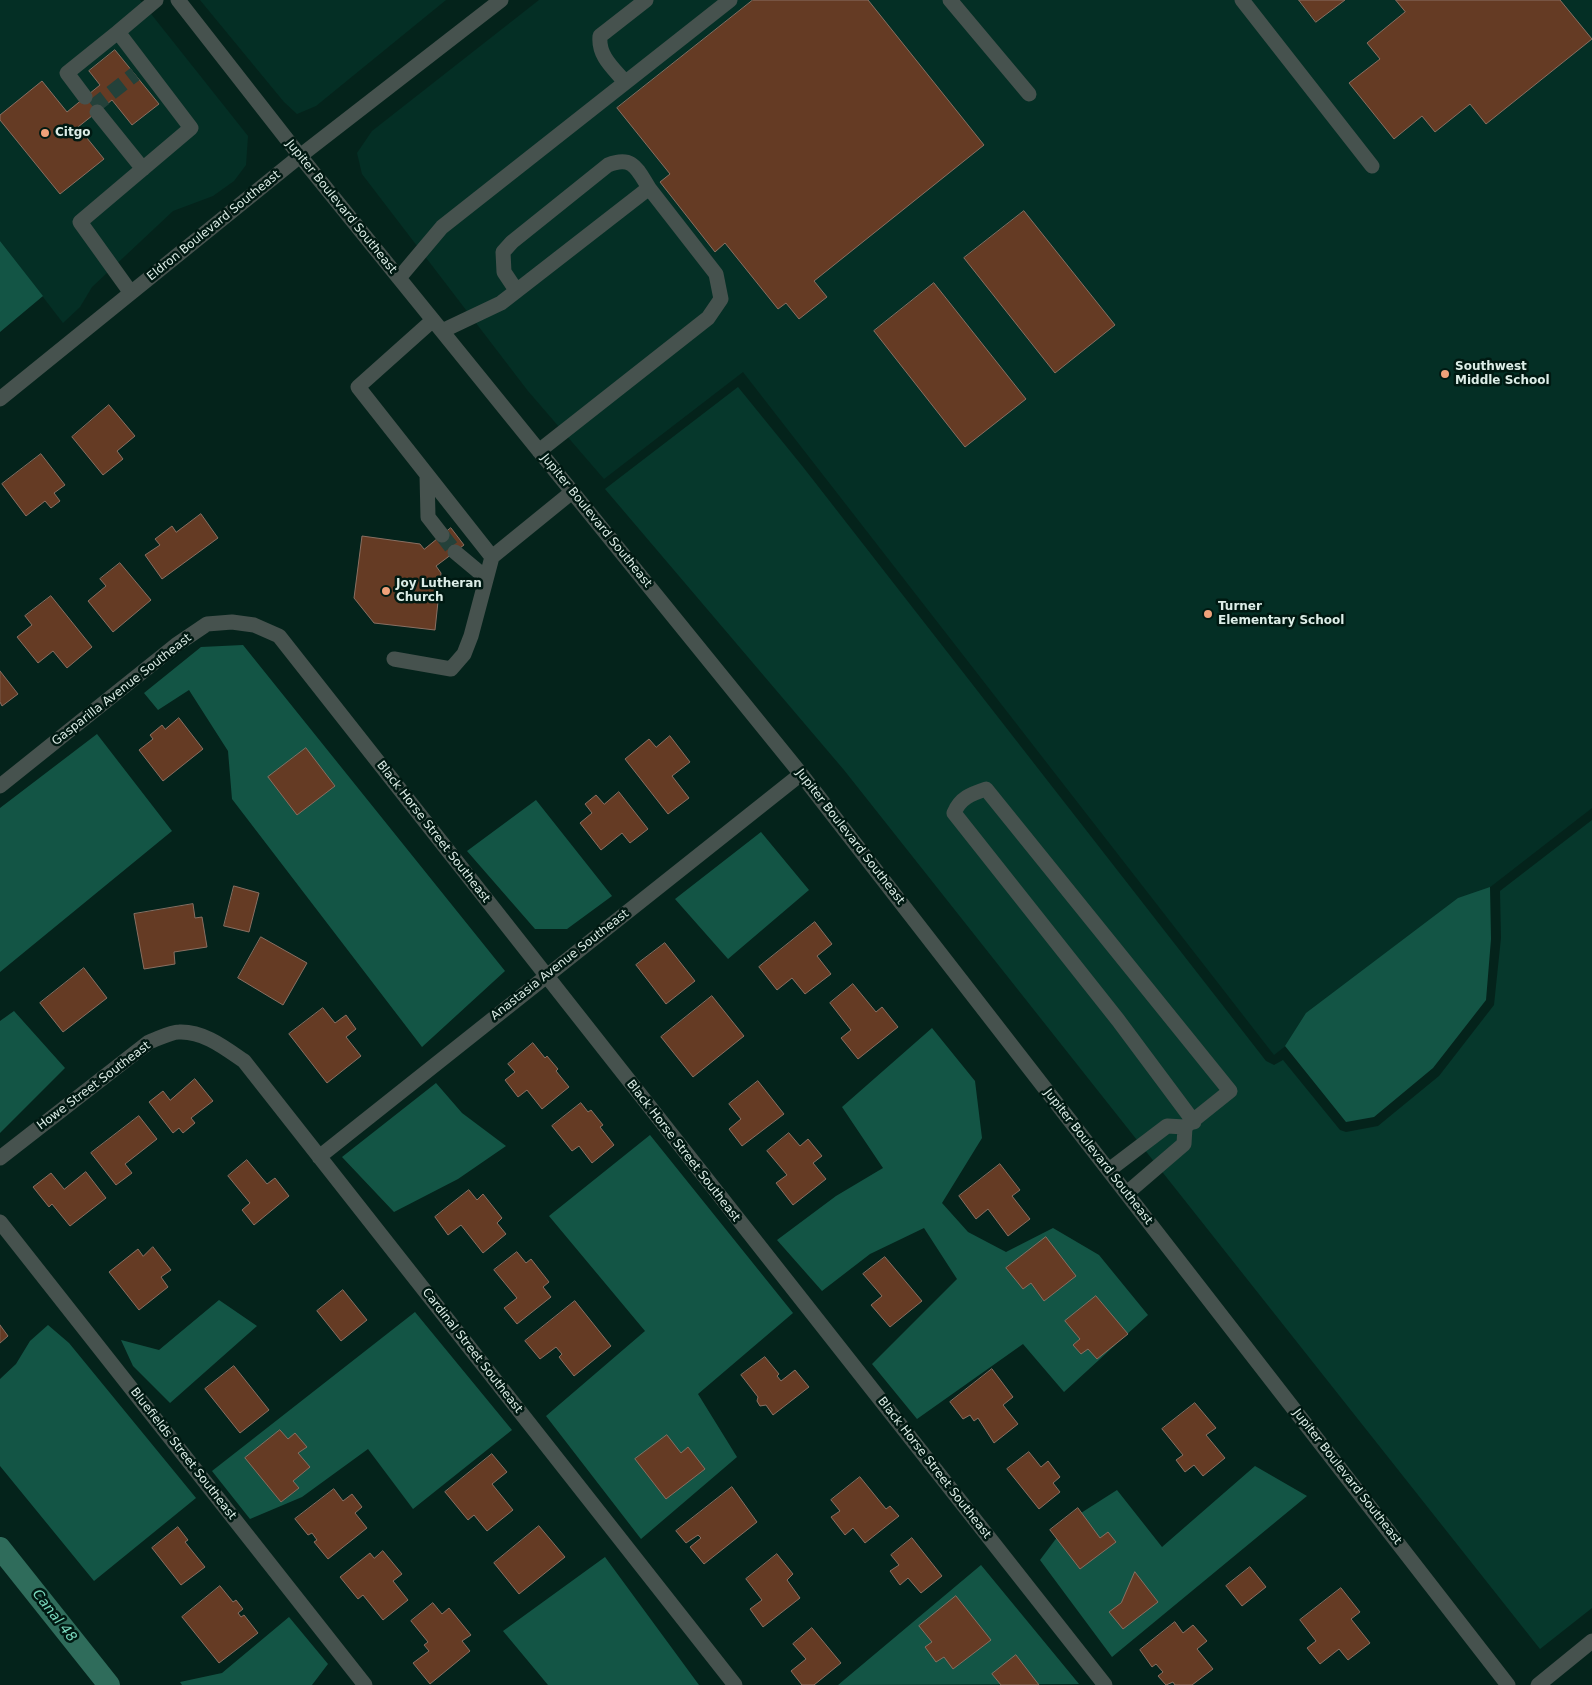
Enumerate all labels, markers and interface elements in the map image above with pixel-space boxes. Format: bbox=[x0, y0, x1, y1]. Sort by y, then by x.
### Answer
place label: Citgo bbox=[55, 126, 90, 140]
marker: Citgo bbox=[39, 127, 51, 139]
street label: Jupiter Boulevard Southeast bbox=[283, 137, 399, 277]
street label: Eldron Boulevard Southeast bbox=[145, 168, 283, 284]
place label: Southwest Middle School bbox=[1455, 360, 1550, 388]
marker: Southwest Middle School bbox=[1439, 368, 1451, 380]
street label: Jupiter Boulevard Southeast bbox=[538, 451, 654, 591]
place label: Joy Lutheran Church bbox=[396, 577, 482, 605]
marker: Joy Lutheran Church bbox=[380, 585, 392, 597]
place label: Turner Elementary School bbox=[1218, 600, 1344, 628]
marker: Turner Elementary School bbox=[1202, 608, 1214, 620]
street label: Gasparilla Avenue Southeast bbox=[49, 631, 195, 749]
street label: Black Horse Street Southeast bbox=[373, 758, 493, 906]
street label: Jupiter Boulevard Southeast bbox=[793, 766, 907, 908]
street label: Anastasia Avenue Southeast bbox=[488, 907, 632, 1023]
street label: Howe Street Southeast bbox=[34, 1039, 154, 1133]
street label: Black Horse Street Southeast bbox=[623, 1077, 743, 1225]
street label: Jupiter Boulevard Southeast bbox=[1041, 1086, 1155, 1228]
street label: Cardinal Street Southeast bbox=[419, 1286, 525, 1416]
street label: Bluefields Street Southeast bbox=[127, 1385, 239, 1523]
street label: Black Horse Street Southeast bbox=[874, 1394, 994, 1542]
street label: Jupiter Boulevard Southeast bbox=[1290, 1406, 1404, 1548]
water label: Canal 48 bbox=[28, 1586, 80, 1646]

